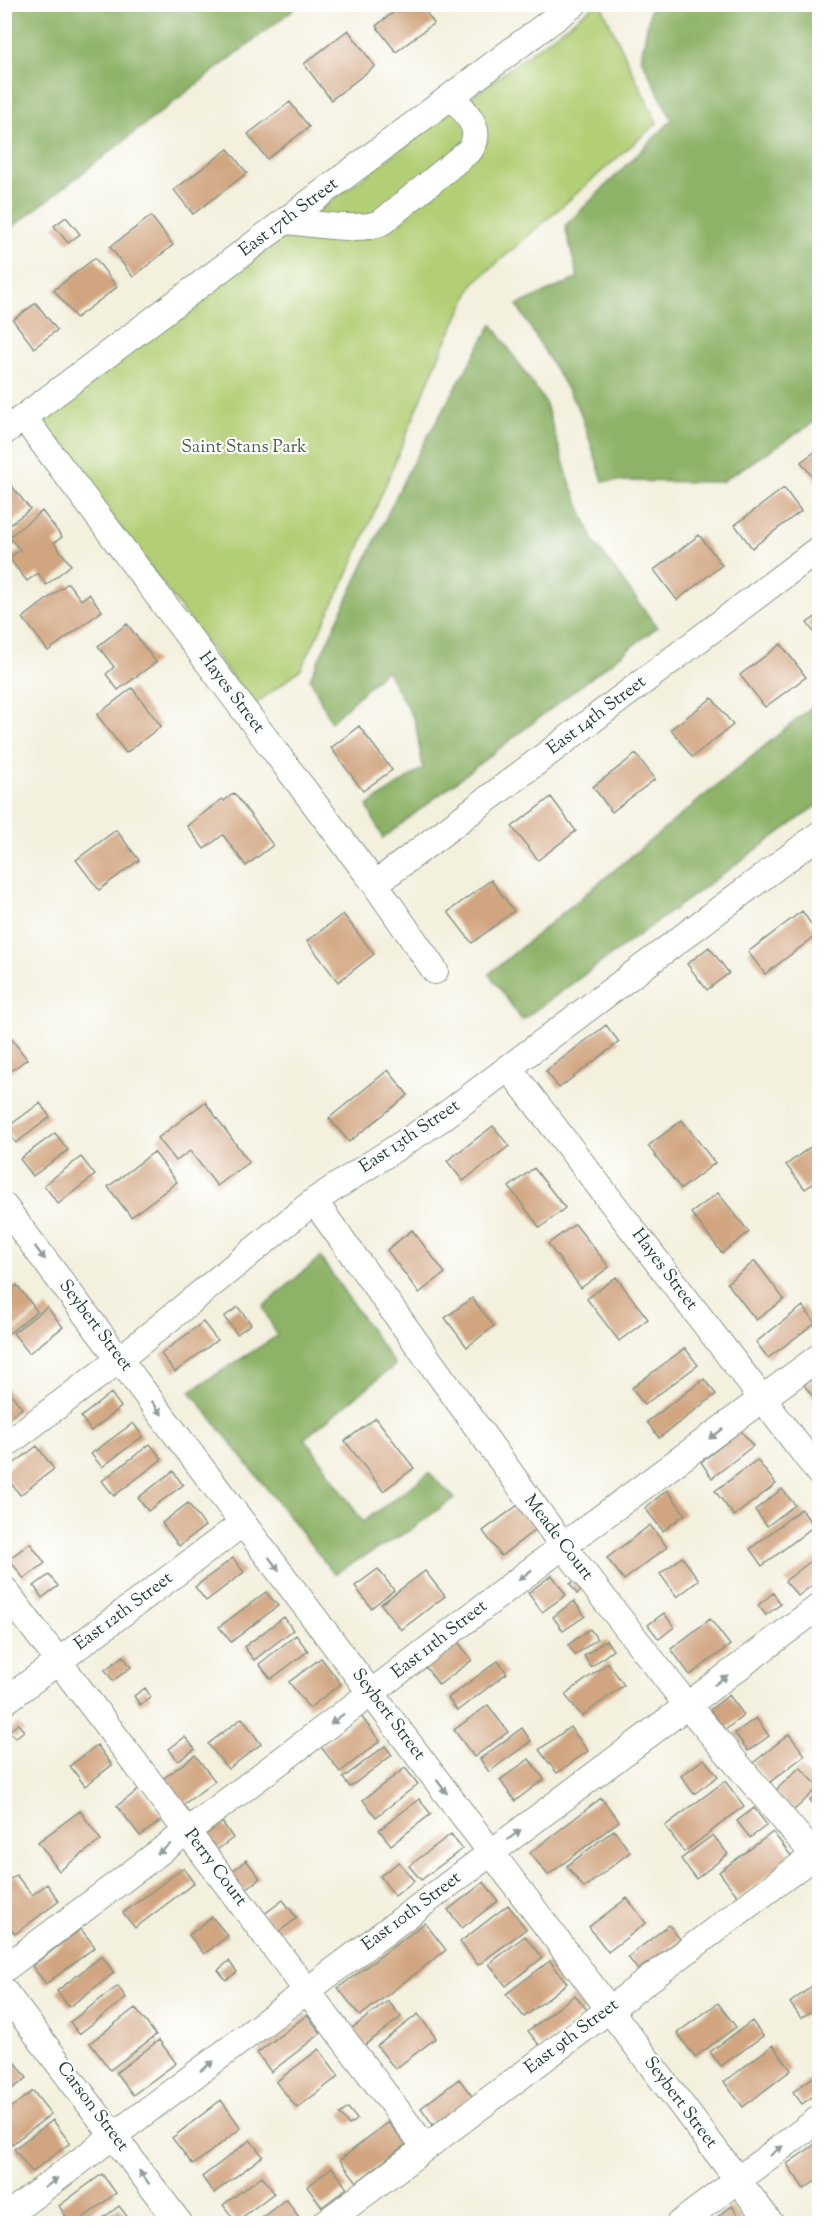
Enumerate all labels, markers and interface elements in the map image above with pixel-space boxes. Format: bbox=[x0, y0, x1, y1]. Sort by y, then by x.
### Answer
street label: East 17th Street bbox=[234, 172, 344, 264]
park label: Saint Stans Park bbox=[181, 435, 307, 461]
street label: Hayes Street bbox=[192, 647, 270, 739]
street label: East 14th Street bbox=[542, 670, 652, 762]
street label: East 13th Street bbox=[354, 1094, 466, 1180]
street label: Hayes Street bbox=[625, 1224, 703, 1316]
one-way arrow bbox=[33, 1245, 45, 1260]
street label: Seybert Street bbox=[52, 1275, 138, 1377]
one-way arrow bbox=[151, 1400, 163, 1416]
one-way arrow bbox=[708, 1427, 723, 1439]
street label: Meade Court bbox=[517, 1489, 599, 1587]
one-way arrow bbox=[268, 1556, 281, 1572]
street label: East 12th Street bbox=[69, 1566, 179, 1658]
one-way arrow bbox=[518, 1568, 533, 1580]
street label: East 11th Street bbox=[386, 1594, 494, 1686]
street label: Seybert Street bbox=[345, 1664, 431, 1766]
one-way arrow bbox=[713, 1675, 728, 1687]
one-way arrow bbox=[330, 1712, 345, 1724]
one-way arrow bbox=[436, 1779, 449, 1795]
street label: Perry Court bbox=[177, 1824, 253, 1912]
one-way arrow bbox=[507, 1830, 522, 1842]
one-way arrow bbox=[157, 1842, 172, 1854]
street label: East 10th Street bbox=[357, 1866, 467, 1958]
street label: East 9th Street bbox=[519, 1993, 625, 2081]
street label: Seybert Street bbox=[637, 2052, 723, 2154]
street label: Carson Street bbox=[49, 2056, 135, 2158]
one-way arrow bbox=[200, 2060, 215, 2072]
one-way arrow bbox=[769, 2145, 784, 2157]
one-way arrow bbox=[139, 2169, 151, 2184]
one-way arrow bbox=[43, 2177, 59, 2189]

